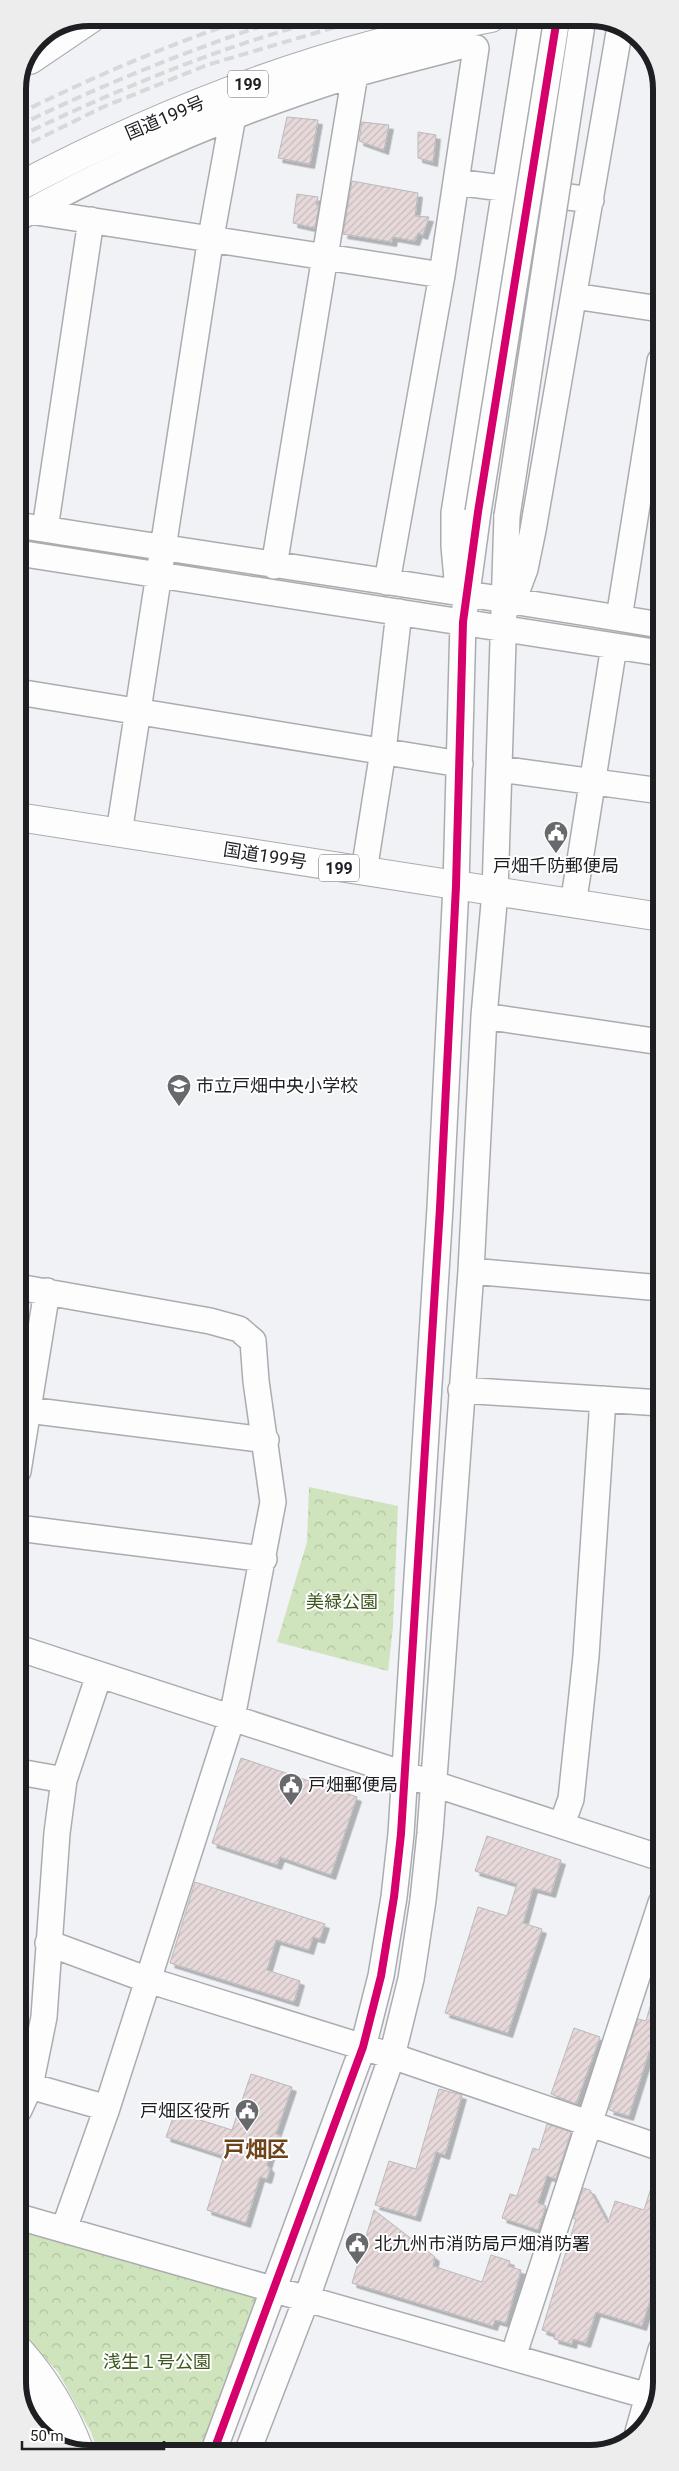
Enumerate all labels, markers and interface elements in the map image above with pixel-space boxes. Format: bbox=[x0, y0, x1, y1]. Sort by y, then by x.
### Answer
road number: 199 bbox=[228, 70, 268, 98]
street label: 国道199号 bbox=[122, 91, 208, 144]
public building icon: 戸畑千防郵便局 bbox=[543, 820, 569, 854]
street label: 国道199号 bbox=[222, 839, 308, 872]
road number: 199 bbox=[319, 854, 359, 881]
place label: 戸畑千防郵便局 bbox=[493, 855, 619, 876]
school or university icon: 市立戸畑中央小学校 bbox=[166, 1073, 192, 1107]
place label: 市立戸畑中央小学校 bbox=[196, 1075, 358, 1096]
park label: 美緑公園 bbox=[306, 1591, 378, 1612]
public building icon: 戸畑郵便局 bbox=[278, 1772, 304, 1806]
place label: 戸畑郵便局 bbox=[308, 1774, 398, 1795]
public building icon: 戸畑区役所 bbox=[234, 2098, 260, 2132]
place label: 戸畑区役所 bbox=[140, 2100, 230, 2121]
district label: 戸畑区 bbox=[223, 2137, 289, 2162]
public building icon: 北九州市消防局戸畑消防署 bbox=[344, 2231, 370, 2265]
place label: 北九州市消防局戸畑消防署 bbox=[374, 2233, 590, 2254]
park label: 浅生１号公園 bbox=[103, 2351, 211, 2372]
scale bar bbox=[22, 2418, 165, 2450]
text: 50 m bbox=[30, 2427, 64, 2445]

